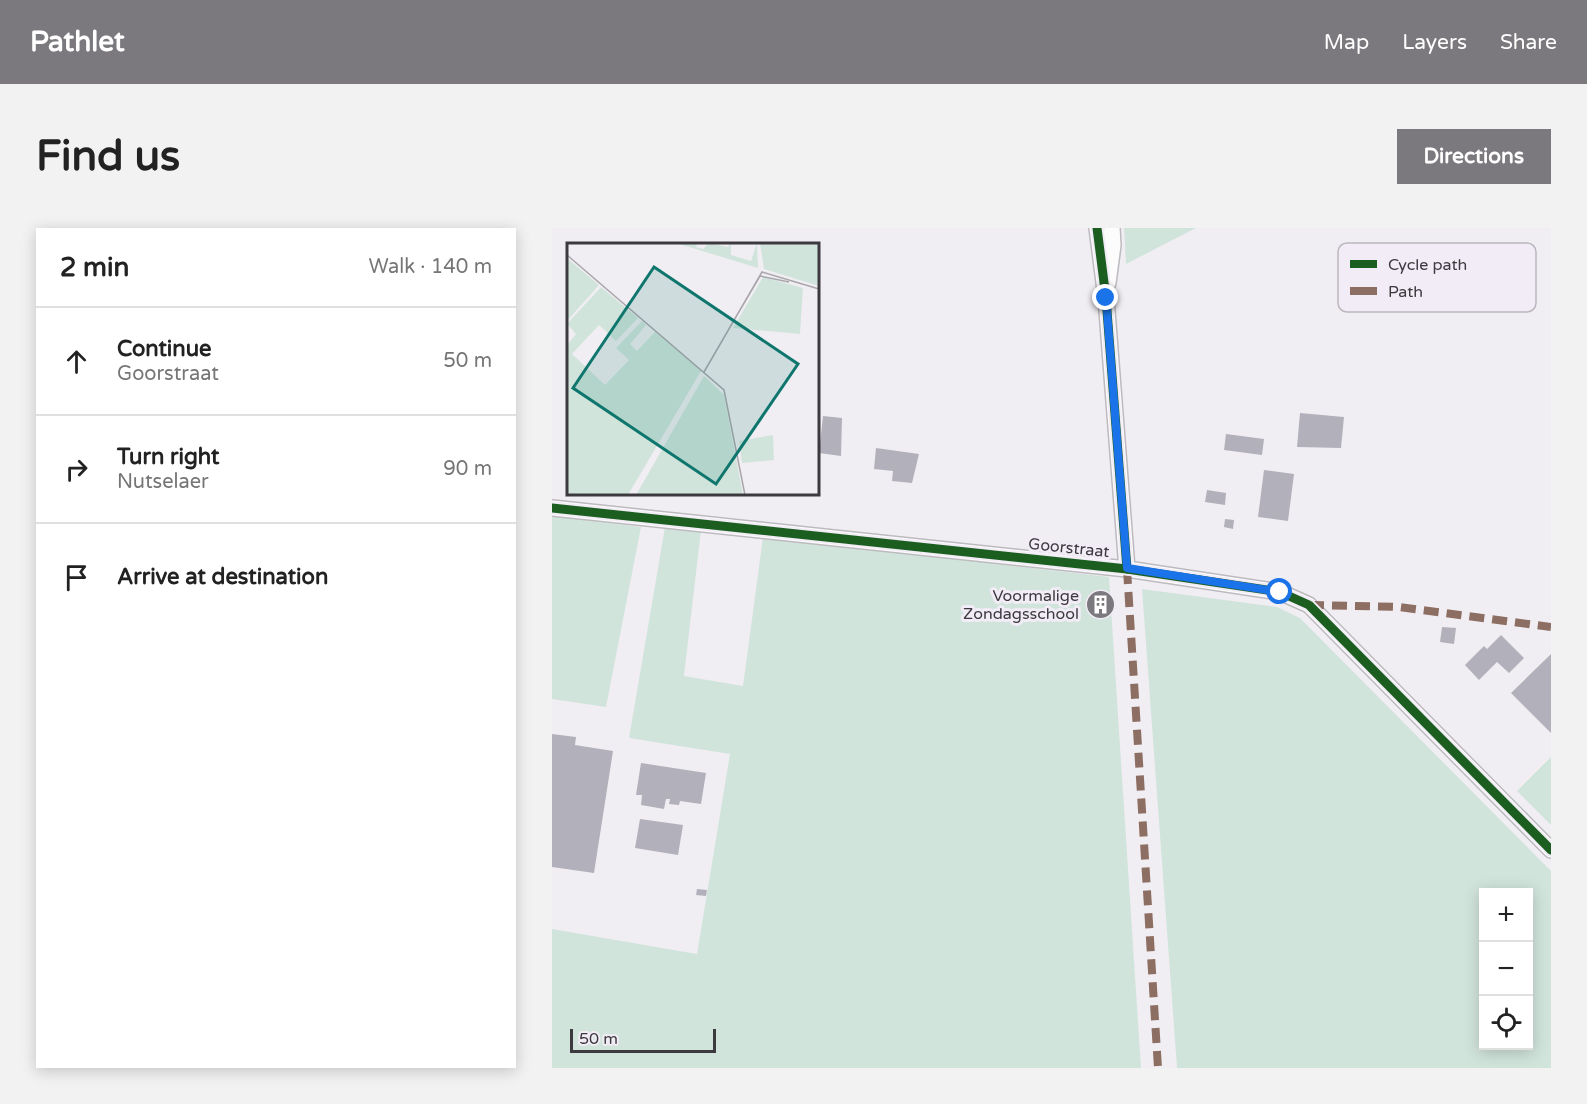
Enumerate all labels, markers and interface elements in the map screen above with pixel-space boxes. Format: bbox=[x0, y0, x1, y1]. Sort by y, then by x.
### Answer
text: Pathlet bbox=[30, 25, 125, 59]
text: Map bbox=[1324, 30, 1369, 55]
text: Layers bbox=[1402, 30, 1467, 55]
text: Share bbox=[1500, 30, 1557, 55]
button: Directions bbox=[1397, 129, 1551, 184]
text: Find us bbox=[36, 131, 180, 182]
inset map bbox=[567, 243, 819, 495]
legend bbox=[1338, 243, 1536, 312]
text: 2 min bbox=[60, 252, 129, 283]
text: Walk · 140 m bbox=[369, 255, 492, 279]
text: Cycle path bbox=[1388, 255, 1467, 275]
text: Path bbox=[1388, 282, 1423, 302]
route end bbox=[1092, 284, 1118, 310]
text: Continue bbox=[117, 336, 212, 362]
icon: ahead bbox=[60, 345, 93, 378]
text: 50 m bbox=[443, 349, 492, 373]
text: Goorstraat bbox=[117, 362, 219, 386]
text: Turn right bbox=[117, 444, 219, 470]
icon: right bbox=[60, 453, 93, 486]
text: 90 m bbox=[443, 457, 492, 481]
text: Nutselaer bbox=[117, 470, 209, 494]
street label: Goorstraat bbox=[1027, 534, 1110, 562]
icon: arrive bbox=[60, 561, 93, 594]
text: Arrive at destination bbox=[117, 564, 328, 590]
route start bbox=[1266, 578, 1292, 604]
place label: Voormalige Zondagsschool bbox=[963, 586, 1079, 624]
building icon: Voormalige Zondagsschool bbox=[1084, 588, 1116, 620]
map controls bbox=[1479, 888, 1533, 1050]
button: + bbox=[1479, 888, 1533, 942]
button: − bbox=[1479, 942, 1533, 996]
button: locate bbox=[1479, 996, 1533, 1050]
scale bar bbox=[570, 1026, 716, 1054]
text: 50 m bbox=[579, 1029, 618, 1049]

